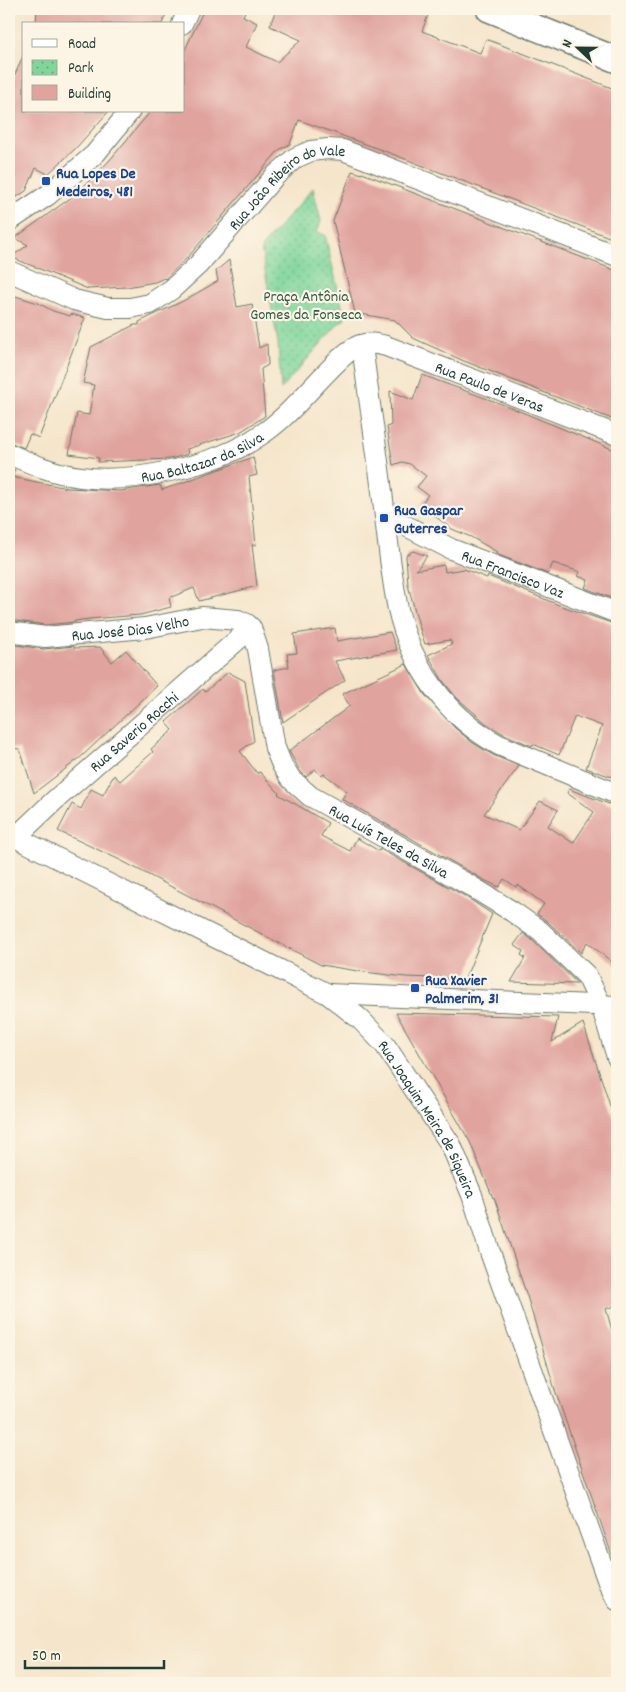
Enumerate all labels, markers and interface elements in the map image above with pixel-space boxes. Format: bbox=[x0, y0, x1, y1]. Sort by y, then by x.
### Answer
legend bbox=[22, 22, 185, 112]
north arrow bbox=[554, 22, 604, 72]
text: Road bbox=[68, 34, 96, 56]
text: N bbox=[557, 37, 578, 51]
text: Park bbox=[68, 58, 94, 80]
text: Building bbox=[68, 84, 111, 106]
street label: Rua João Ribeiro do Vale bbox=[224, 140, 346, 236]
place label: Rua Lopes De Medeiros, 481 bbox=[56, 163, 136, 204]
marker: Rua Lopes De Medeiros, 481 bbox=[40, 175, 52, 187]
park label: Praça Antônia Gomes da Fonseca bbox=[250, 286, 362, 327]
street label: Rua Paulo de Veras bbox=[431, 357, 547, 420]
street label: Rua Baltazar da Silva bbox=[140, 427, 269, 490]
place label: Rua Gaspar Guterres bbox=[394, 500, 464, 541]
marker: Rua Gaspar Guterres bbox=[378, 512, 390, 524]
street label: Rua Francisco Vaz bbox=[458, 545, 567, 606]
street label: Rua José Dias Velho bbox=[71, 611, 191, 649]
street label: Rua Saverio Rocchi bbox=[85, 688, 185, 779]
street label: Rua Luís Teles da Silva bbox=[324, 800, 453, 886]
place label: Rua Xavier Palmerim, 31 bbox=[425, 970, 499, 1011]
marker: Rua Xavier Palmerim, 31 bbox=[409, 982, 421, 994]
street label: Rua Joaquim Meira de Siqueira bbox=[372, 1035, 481, 1202]
scale bar bbox=[25, 1637, 164, 1669]
text: 50 m bbox=[32, 1646, 61, 1668]

